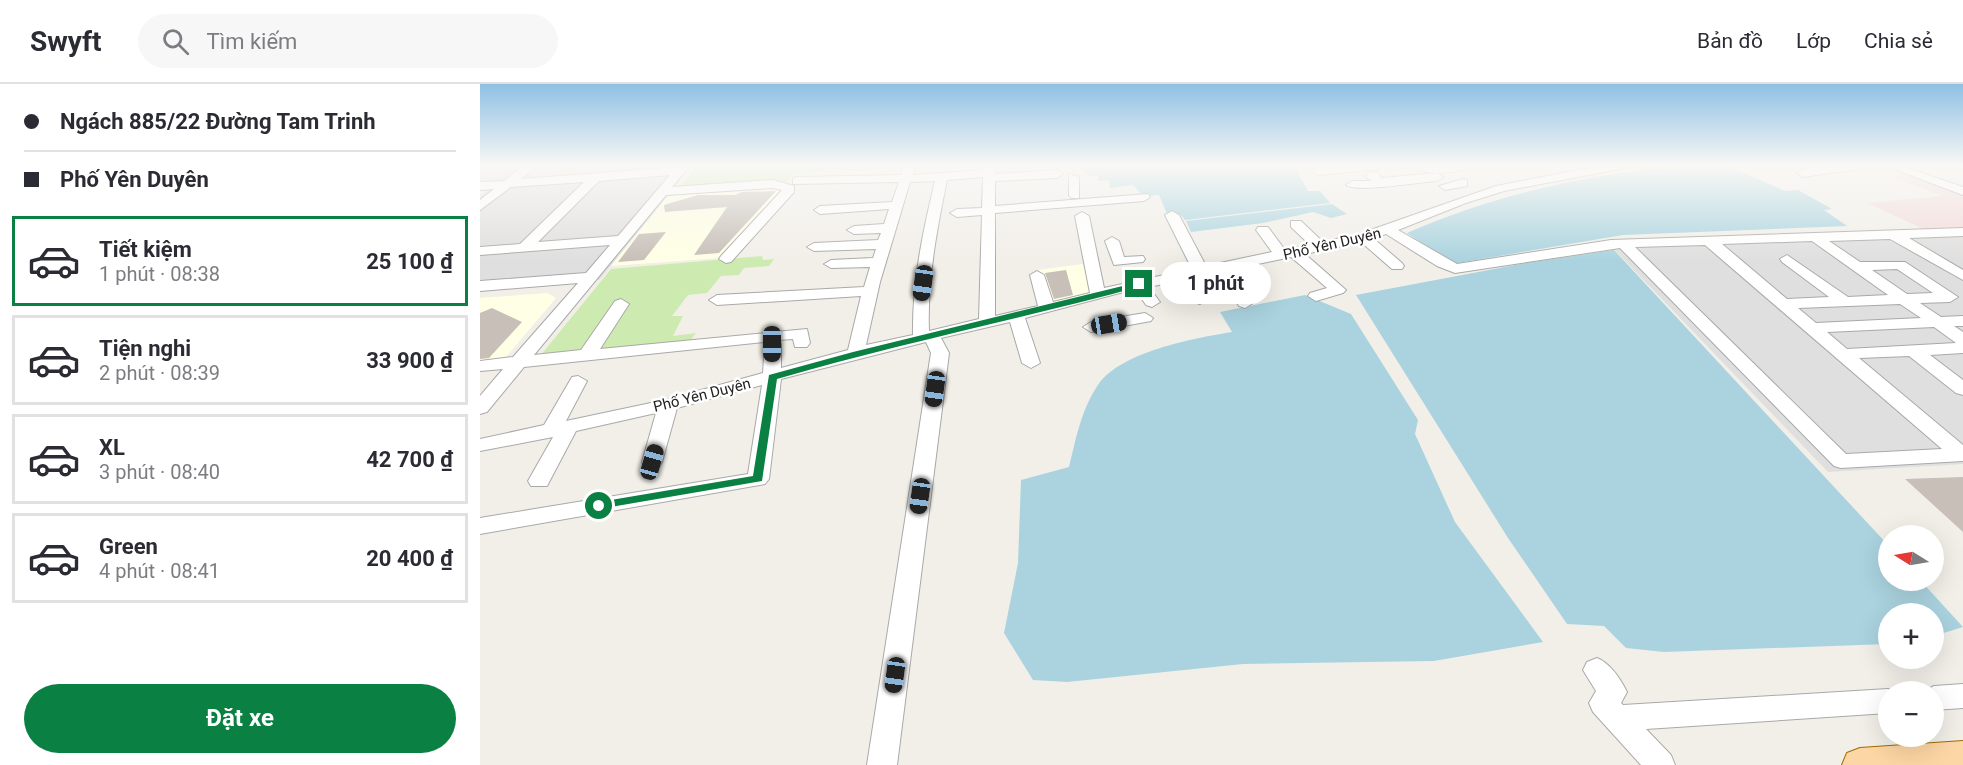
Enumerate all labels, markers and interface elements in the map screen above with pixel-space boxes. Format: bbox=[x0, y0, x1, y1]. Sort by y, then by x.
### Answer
search box bbox=[138, 14, 558, 68]
text: Swyft bbox=[30, 25, 102, 58]
icon: search bbox=[159, 25, 192, 58]
text: Tìm kiếm bbox=[207, 29, 297, 54]
text: Bản đồ bbox=[1697, 29, 1763, 53]
text: Lớp bbox=[1796, 29, 1831, 53]
text: Chia sẻ bbox=[1864, 29, 1933, 53]
text: Ngách 885/22 Đường Tam Trinh bbox=[60, 109, 376, 134]
text: Phố Yên Duyên bbox=[60, 167, 209, 192]
street label: Phố Yên Duyên bbox=[1281, 224, 1383, 264]
icon: car bbox=[27, 234, 81, 288]
text: Tiết kiệm bbox=[99, 237, 192, 262]
text: 25 100 ₫ bbox=[366, 249, 453, 274]
text: 1 phút · 08:38 bbox=[99, 262, 220, 286]
callout: 1 phút bbox=[1160, 263, 1271, 305]
car bbox=[912, 264, 934, 302]
route end bbox=[1125, 270, 1152, 297]
text: 1 phút bbox=[1187, 271, 1244, 295]
car bbox=[1090, 312, 1128, 336]
car bbox=[763, 326, 781, 362]
icon: car bbox=[27, 333, 81, 387]
text: Tiện nghi bbox=[99, 336, 191, 361]
text: 33 900 ₫ bbox=[366, 348, 453, 373]
text: 2 phút · 08:39 bbox=[99, 361, 220, 385]
car bbox=[924, 370, 946, 408]
street label: Phố Yên Duyên bbox=[651, 374, 753, 416]
icon: car bbox=[27, 432, 81, 486]
text: XL bbox=[99, 435, 125, 460]
car bbox=[638, 442, 666, 482]
text: 42 700 ₫ bbox=[366, 447, 453, 472]
text: 3 phút · 08:40 bbox=[99, 460, 220, 484]
car bbox=[909, 477, 931, 515]
route start bbox=[585, 492, 612, 519]
north arrow bbox=[1878, 525, 1944, 591]
map controls bbox=[1878, 525, 1944, 747]
icon: car bbox=[27, 531, 81, 585]
text: Green bbox=[99, 534, 158, 559]
text: 20 400 ₫ bbox=[366, 546, 453, 571]
text: 4 phút · 08:41 bbox=[99, 559, 220, 583]
button: + bbox=[1878, 603, 1944, 669]
car bbox=[884, 656, 906, 694]
button: − bbox=[1878, 681, 1944, 747]
button: Đặt xe bbox=[24, 684, 456, 753]

